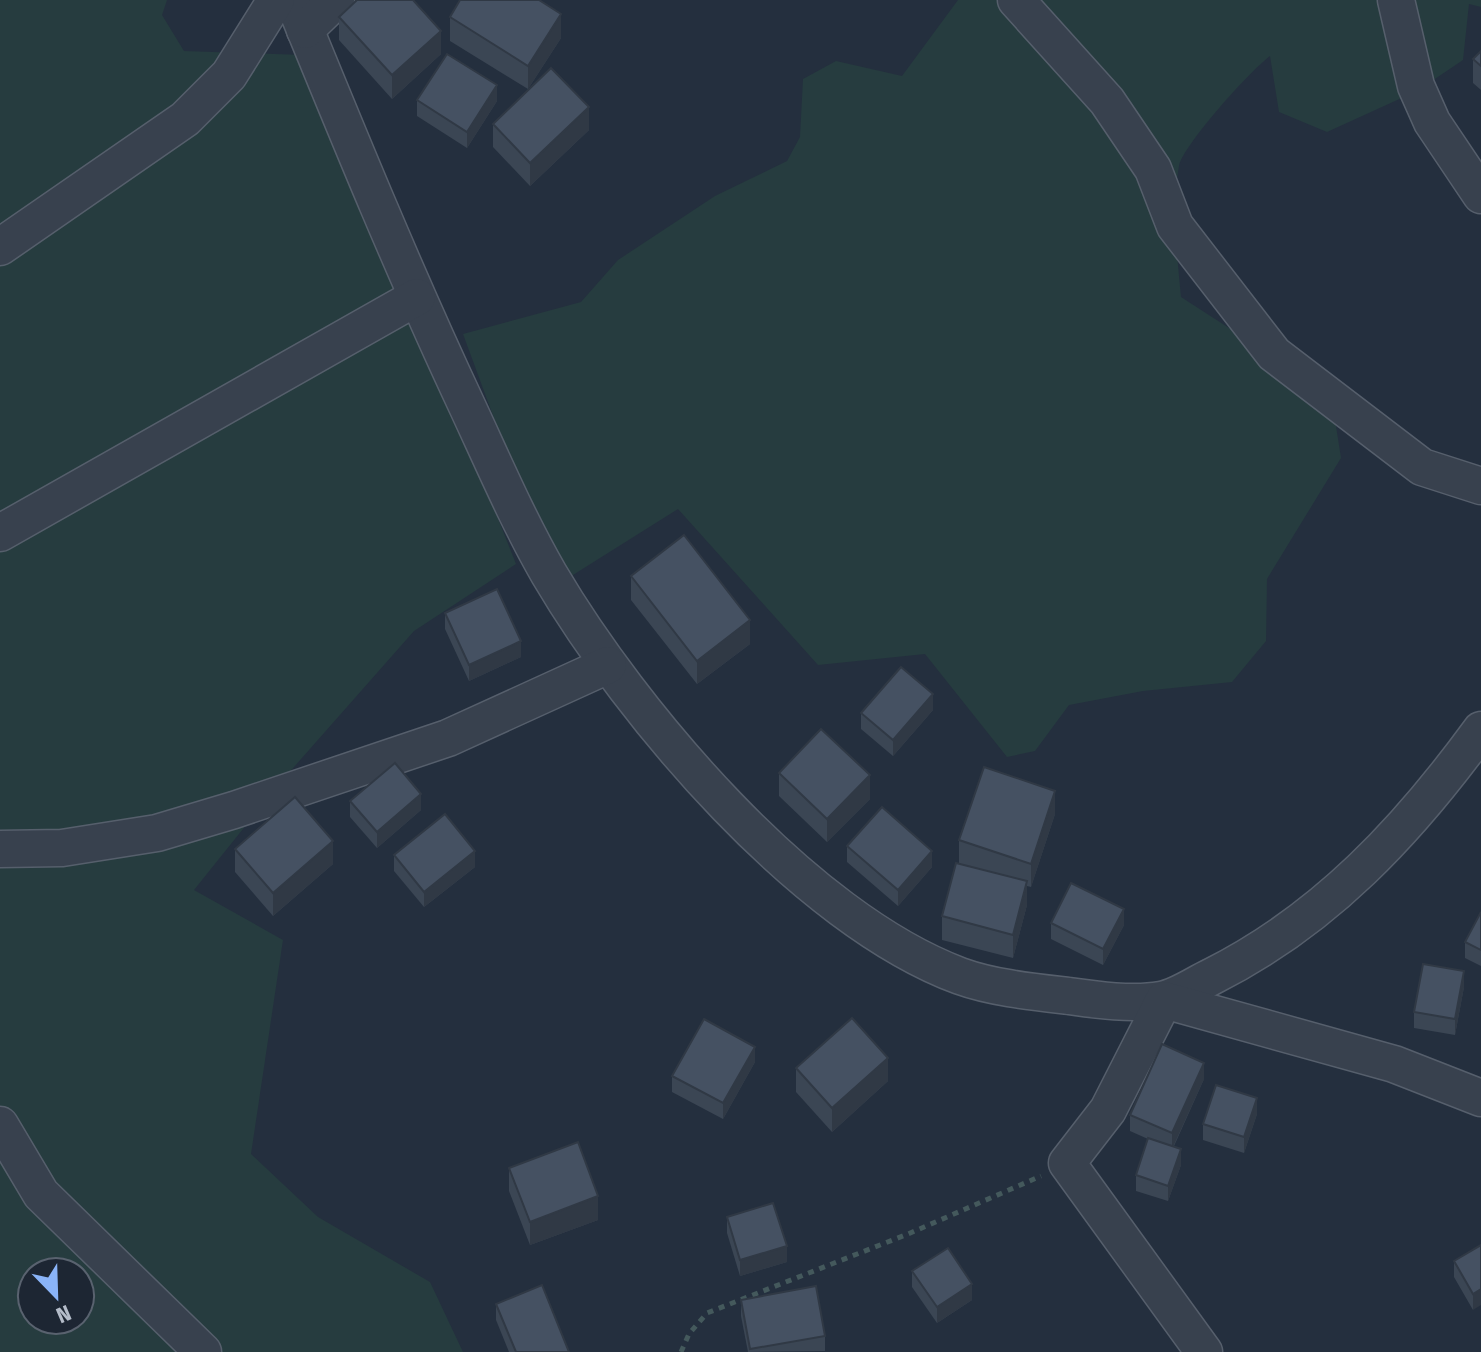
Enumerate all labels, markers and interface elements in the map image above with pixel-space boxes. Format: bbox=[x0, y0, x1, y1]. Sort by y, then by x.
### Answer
north arrow bbox=[16, 1256, 96, 1336]
text: N bbox=[52, 1299, 75, 1329]

